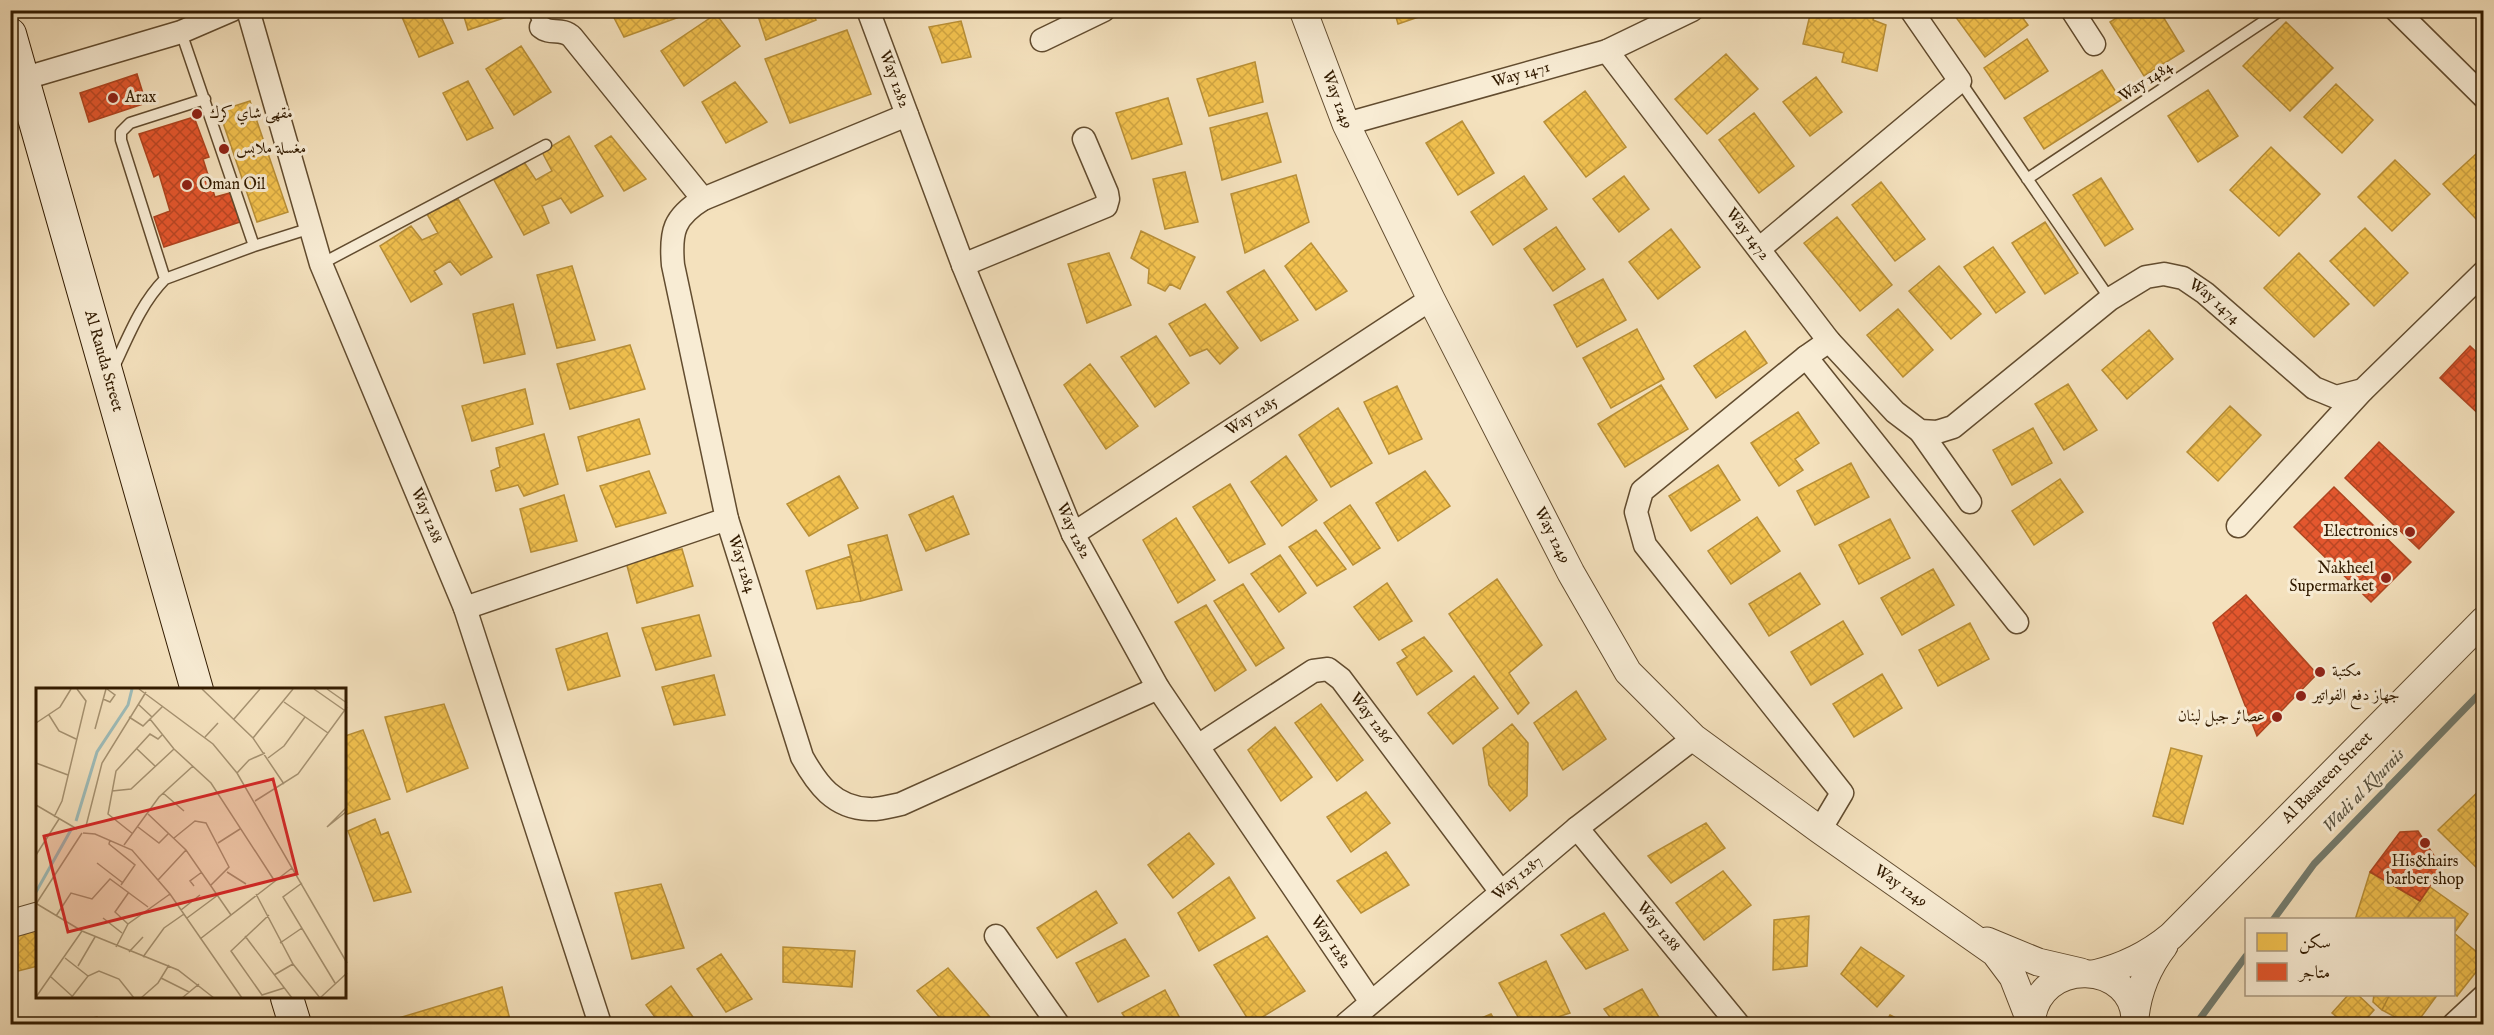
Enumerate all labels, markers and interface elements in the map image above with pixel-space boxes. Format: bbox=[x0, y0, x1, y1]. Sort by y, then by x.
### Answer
street label: Way 1282 bbox=[874, 48, 914, 111]
street label: Way 1471 bbox=[1490, 57, 1553, 93]
street label: Way 1484 bbox=[2115, 57, 2177, 107]
street label: Way 1249 bbox=[1317, 68, 1357, 132]
place label: Arax bbox=[124, 88, 157, 108]
marker: Arax bbox=[106, 91, 120, 105]
place label: مقهى شاي كرك bbox=[209, 104, 293, 125]
marker: مقهى شاي كرك bbox=[190, 107, 204, 121]
place label: مغسلة ملابس bbox=[236, 139, 306, 159]
marker: مغسلة ملابس bbox=[217, 142, 231, 156]
place label: Oman Oil bbox=[199, 175, 266, 195]
marker: Oman Oil bbox=[180, 178, 194, 192]
street label: Way 1472 bbox=[1721, 204, 1774, 265]
street label: Way 1474 bbox=[2185, 275, 2244, 329]
street label: Al Rauda Street bbox=[79, 307, 127, 415]
street label: Way 1285 bbox=[1222, 392, 1282, 441]
street label: Way 1288 bbox=[406, 485, 447, 546]
street label: Way 1282 bbox=[1051, 500, 1095, 563]
street label: Way 1249 bbox=[1529, 504, 1575, 567]
place label: Electronics bbox=[2323, 522, 2398, 542]
marker: Electronics bbox=[2403, 525, 2417, 539]
street label: Way 1284 bbox=[723, 533, 760, 596]
place label: Nakheel Supermarket bbox=[2289, 559, 2375, 597]
marker: Nakheel Supermarket bbox=[2379, 571, 2393, 585]
place label: مكتبة bbox=[2332, 662, 2362, 682]
marker: مكتبة bbox=[2313, 665, 2327, 679]
place label: جهاز دفع الفواتير bbox=[2311, 686, 2400, 710]
inset map bbox=[36, 688, 346, 999]
street label: Way 1286 bbox=[1345, 689, 1396, 748]
marker: جهاز دفع الفواتير bbox=[2294, 689, 2308, 703]
place label: عصائر جبل لبنان bbox=[2178, 707, 2265, 727]
marker: عصائر جبل لبنان bbox=[2270, 710, 2284, 724]
street label: Al Basateen Street bbox=[2277, 728, 2377, 829]
water label: Wadi al Khurais bbox=[2318, 743, 2411, 838]
marker: His&hairs barber shop bbox=[2418, 836, 2432, 850]
street label: Way 1287 bbox=[1488, 852, 1547, 905]
place label: His&hairs barber shop bbox=[2386, 852, 2464, 890]
street label: Way 1249 bbox=[1870, 861, 1931, 912]
street label: Way 1288 bbox=[1632, 898, 1685, 956]
street label: Way 1282 bbox=[1306, 912, 1356, 973]
legend bbox=[2245, 918, 2455, 996]
text: سكن bbox=[2299, 932, 2331, 955]
text: متاجر bbox=[2297, 962, 2330, 985]

